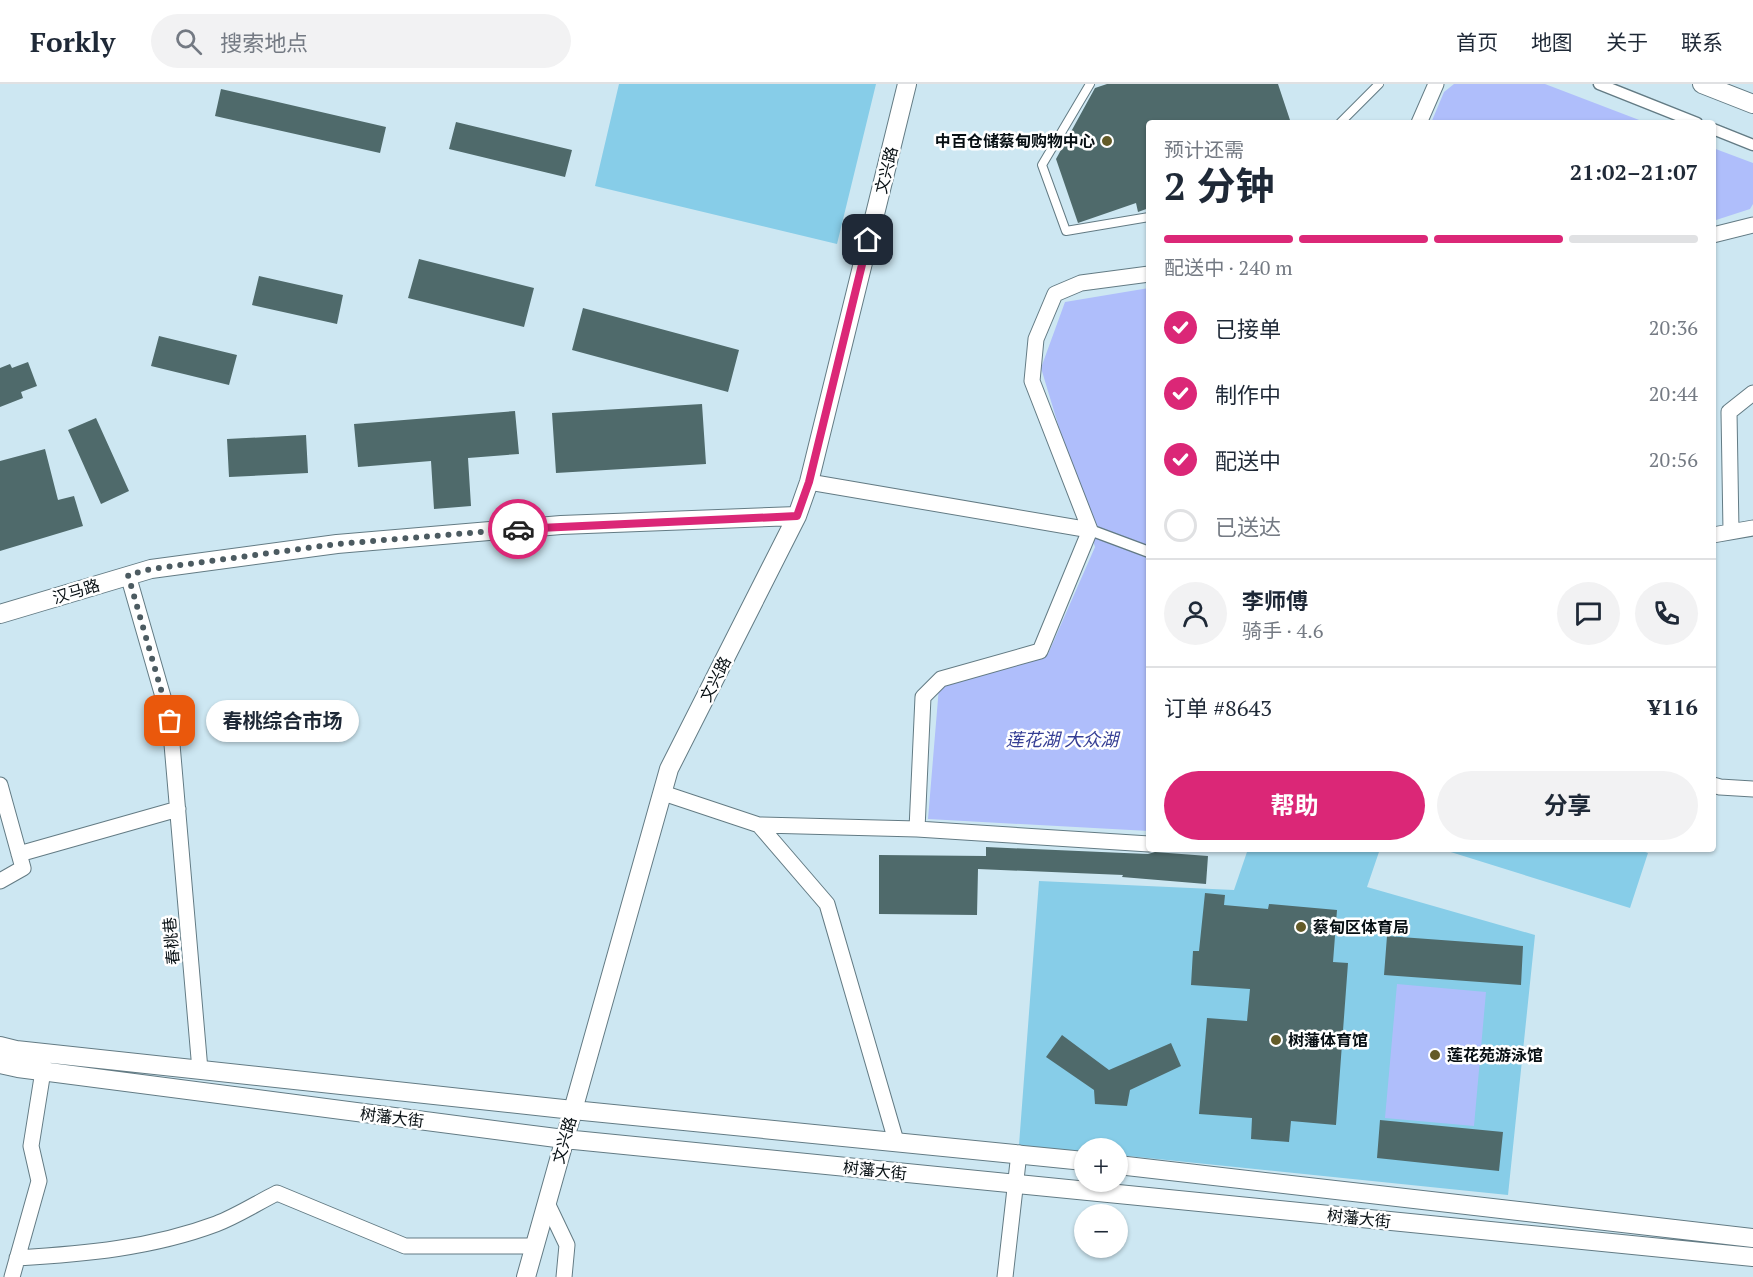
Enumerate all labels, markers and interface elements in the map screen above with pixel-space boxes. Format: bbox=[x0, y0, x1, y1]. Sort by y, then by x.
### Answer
search box bbox=[151, 14, 571, 68]
text: Forkly bbox=[30, 23, 115, 60]
icon: search bbox=[172, 25, 205, 58]
text: 搜索地点 bbox=[220, 28, 308, 57]
text: 首页 bbox=[1456, 28, 1498, 56]
text: 地图 bbox=[1531, 28, 1573, 56]
text: 关于 bbox=[1606, 28, 1648, 56]
text: 联系 bbox=[1681, 28, 1723, 56]
place label: 中百仓储蔡甸购物中心 bbox=[935, 130, 1095, 152]
marker: 中百仓储蔡甸购物中心 bbox=[1100, 134, 1114, 148]
text: 预计还需 bbox=[1164, 136, 1244, 163]
street label: 文兴路 bbox=[870, 144, 902, 196]
text: 21:02–21:07 bbox=[1570, 157, 1698, 186]
text: 2 分钟 bbox=[1164, 159, 1275, 211]
pin bbox=[842, 214, 893, 265]
icon: home bbox=[851, 223, 884, 256]
text: 配送中 · 240 m bbox=[1164, 254, 1293, 281]
icon: check bbox=[1164, 311, 1197, 344]
text: 已接单 bbox=[1215, 314, 1281, 343]
text: 20:36 bbox=[1649, 314, 1698, 341]
icon: check bbox=[1164, 377, 1197, 410]
text: 制作中 bbox=[1215, 380, 1281, 409]
text: 20:44 bbox=[1649, 380, 1698, 407]
icon: check bbox=[1164, 443, 1197, 476]
text: 配送中 bbox=[1215, 446, 1281, 475]
text: 20:56 bbox=[1649, 446, 1698, 473]
courier bbox=[488, 499, 548, 559]
text: 已送达 bbox=[1215, 512, 1281, 541]
icon: car bbox=[502, 513, 535, 546]
street label: 汉马路 bbox=[50, 573, 102, 609]
button: person bbox=[1164, 582, 1227, 645]
button: chat bbox=[1557, 582, 1620, 645]
button: phone bbox=[1635, 582, 1698, 645]
text: 李师傅 bbox=[1242, 586, 1308, 615]
text: 骑手 · 4.6 bbox=[1242, 617, 1323, 644]
street label: 文兴路 bbox=[694, 653, 736, 705]
text: ¥116 bbox=[1648, 692, 1698, 721]
text: 订单 #8643 bbox=[1164, 693, 1272, 722]
pin bbox=[144, 695, 195, 746]
callout: 春桃综合市场 bbox=[206, 700, 359, 742]
icon: bag bbox=[153, 704, 186, 737]
text: 春桃综合市场 bbox=[223, 707, 343, 734]
water label: 莲花湖 大众湖 bbox=[1006, 727, 1121, 751]
button: 帮助 bbox=[1164, 771, 1425, 840]
button: 分享 bbox=[1437, 771, 1698, 840]
street label: 春桃巷 bbox=[158, 916, 184, 966]
place label: 蔡甸区体育局 bbox=[1313, 916, 1409, 938]
marker: 蔡甸区体育局 bbox=[1294, 920, 1308, 934]
place label: 树藩体育馆 bbox=[1288, 1029, 1368, 1051]
marker: 树藩体育馆 bbox=[1269, 1033, 1283, 1047]
place label: 莲花苑游泳馆 bbox=[1447, 1044, 1543, 1066]
marker: 莲花苑游泳馆 bbox=[1428, 1048, 1442, 1062]
street label: 树藩大街 bbox=[359, 1102, 425, 1132]
street label: 文兴路 bbox=[547, 1114, 581, 1166]
map controls bbox=[1074, 1138, 1128, 1258]
button: + bbox=[1074, 1138, 1128, 1192]
street label: 树藩大街 bbox=[842, 1156, 908, 1184]
button: − bbox=[1074, 1204, 1128, 1258]
street label: 树藩大街 bbox=[1326, 1204, 1392, 1232]

